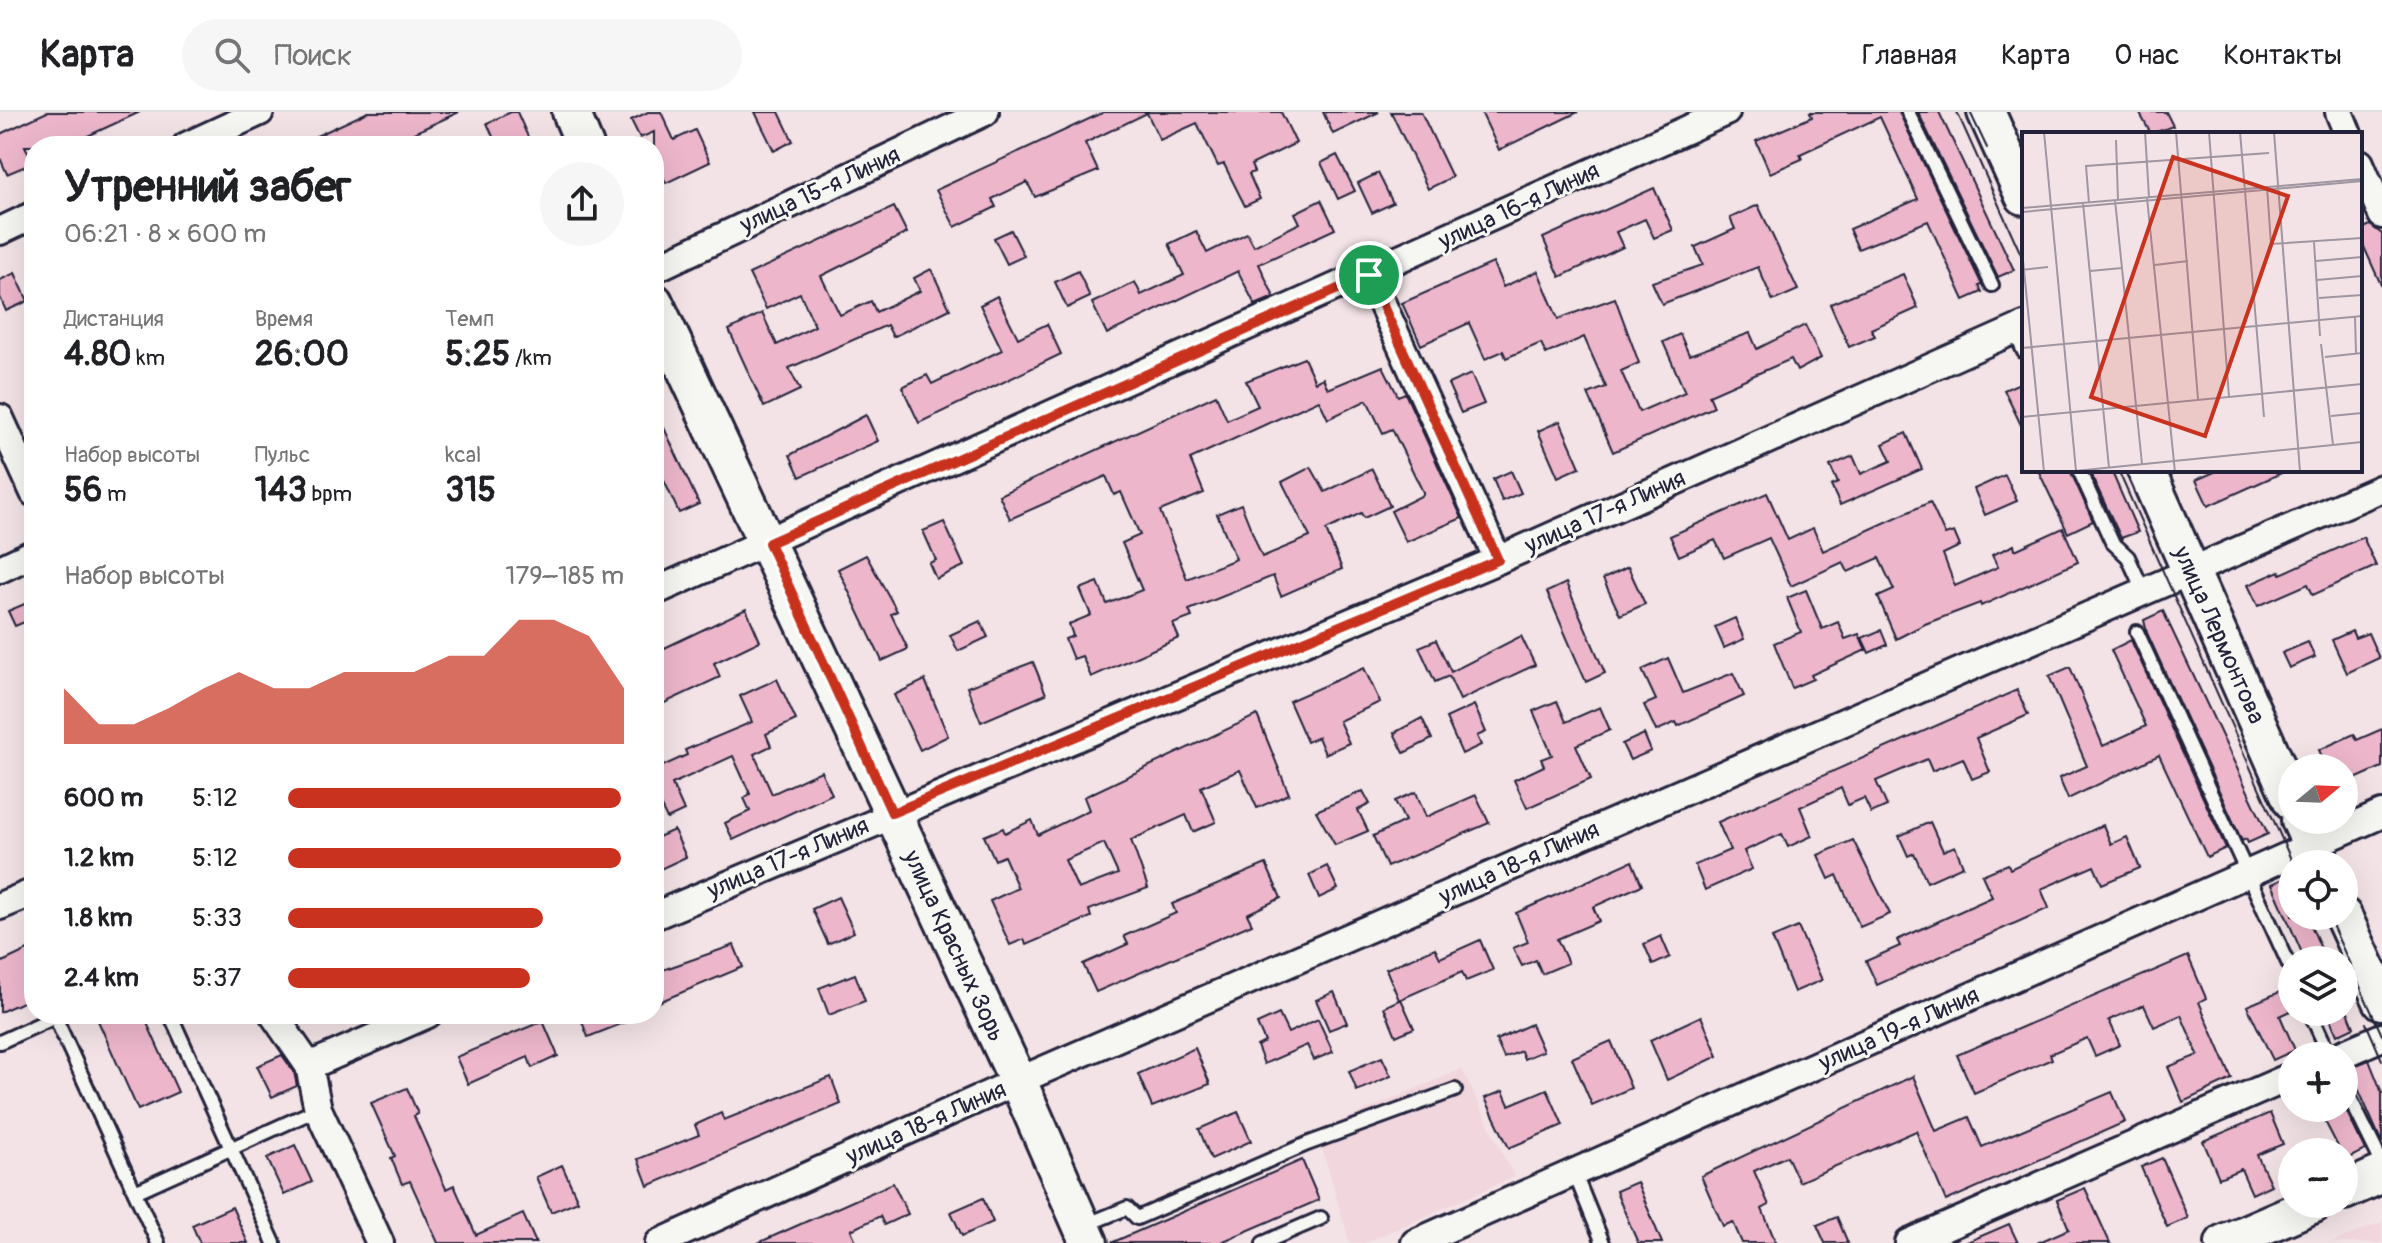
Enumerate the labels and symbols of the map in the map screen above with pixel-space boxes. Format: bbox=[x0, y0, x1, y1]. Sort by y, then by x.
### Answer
inset map bbox=[2022, 132, 2362, 472]
street label: улица 15-я Линия bbox=[735, 140, 905, 240]
street label: улица 16-я Линия bbox=[1433, 156, 1604, 256]
pin bbox=[1335, 241, 1403, 309]
street label: улица 17-я Линия bbox=[1519, 464, 1690, 561]
street label: улица Лермонтова bbox=[2166, 541, 2271, 728]
north arrow bbox=[2278, 754, 2358, 834]
street label: улица 17-я Линия bbox=[702, 811, 873, 905]
street label: улица 18-я Линия bbox=[1434, 815, 1604, 912]
street label: улица Красных Зорь bbox=[897, 845, 1011, 1046]
street label: улица 19-я Линия bbox=[1813, 981, 1984, 1078]
street label: улица 18-я Линия bbox=[841, 1075, 1011, 1172]

